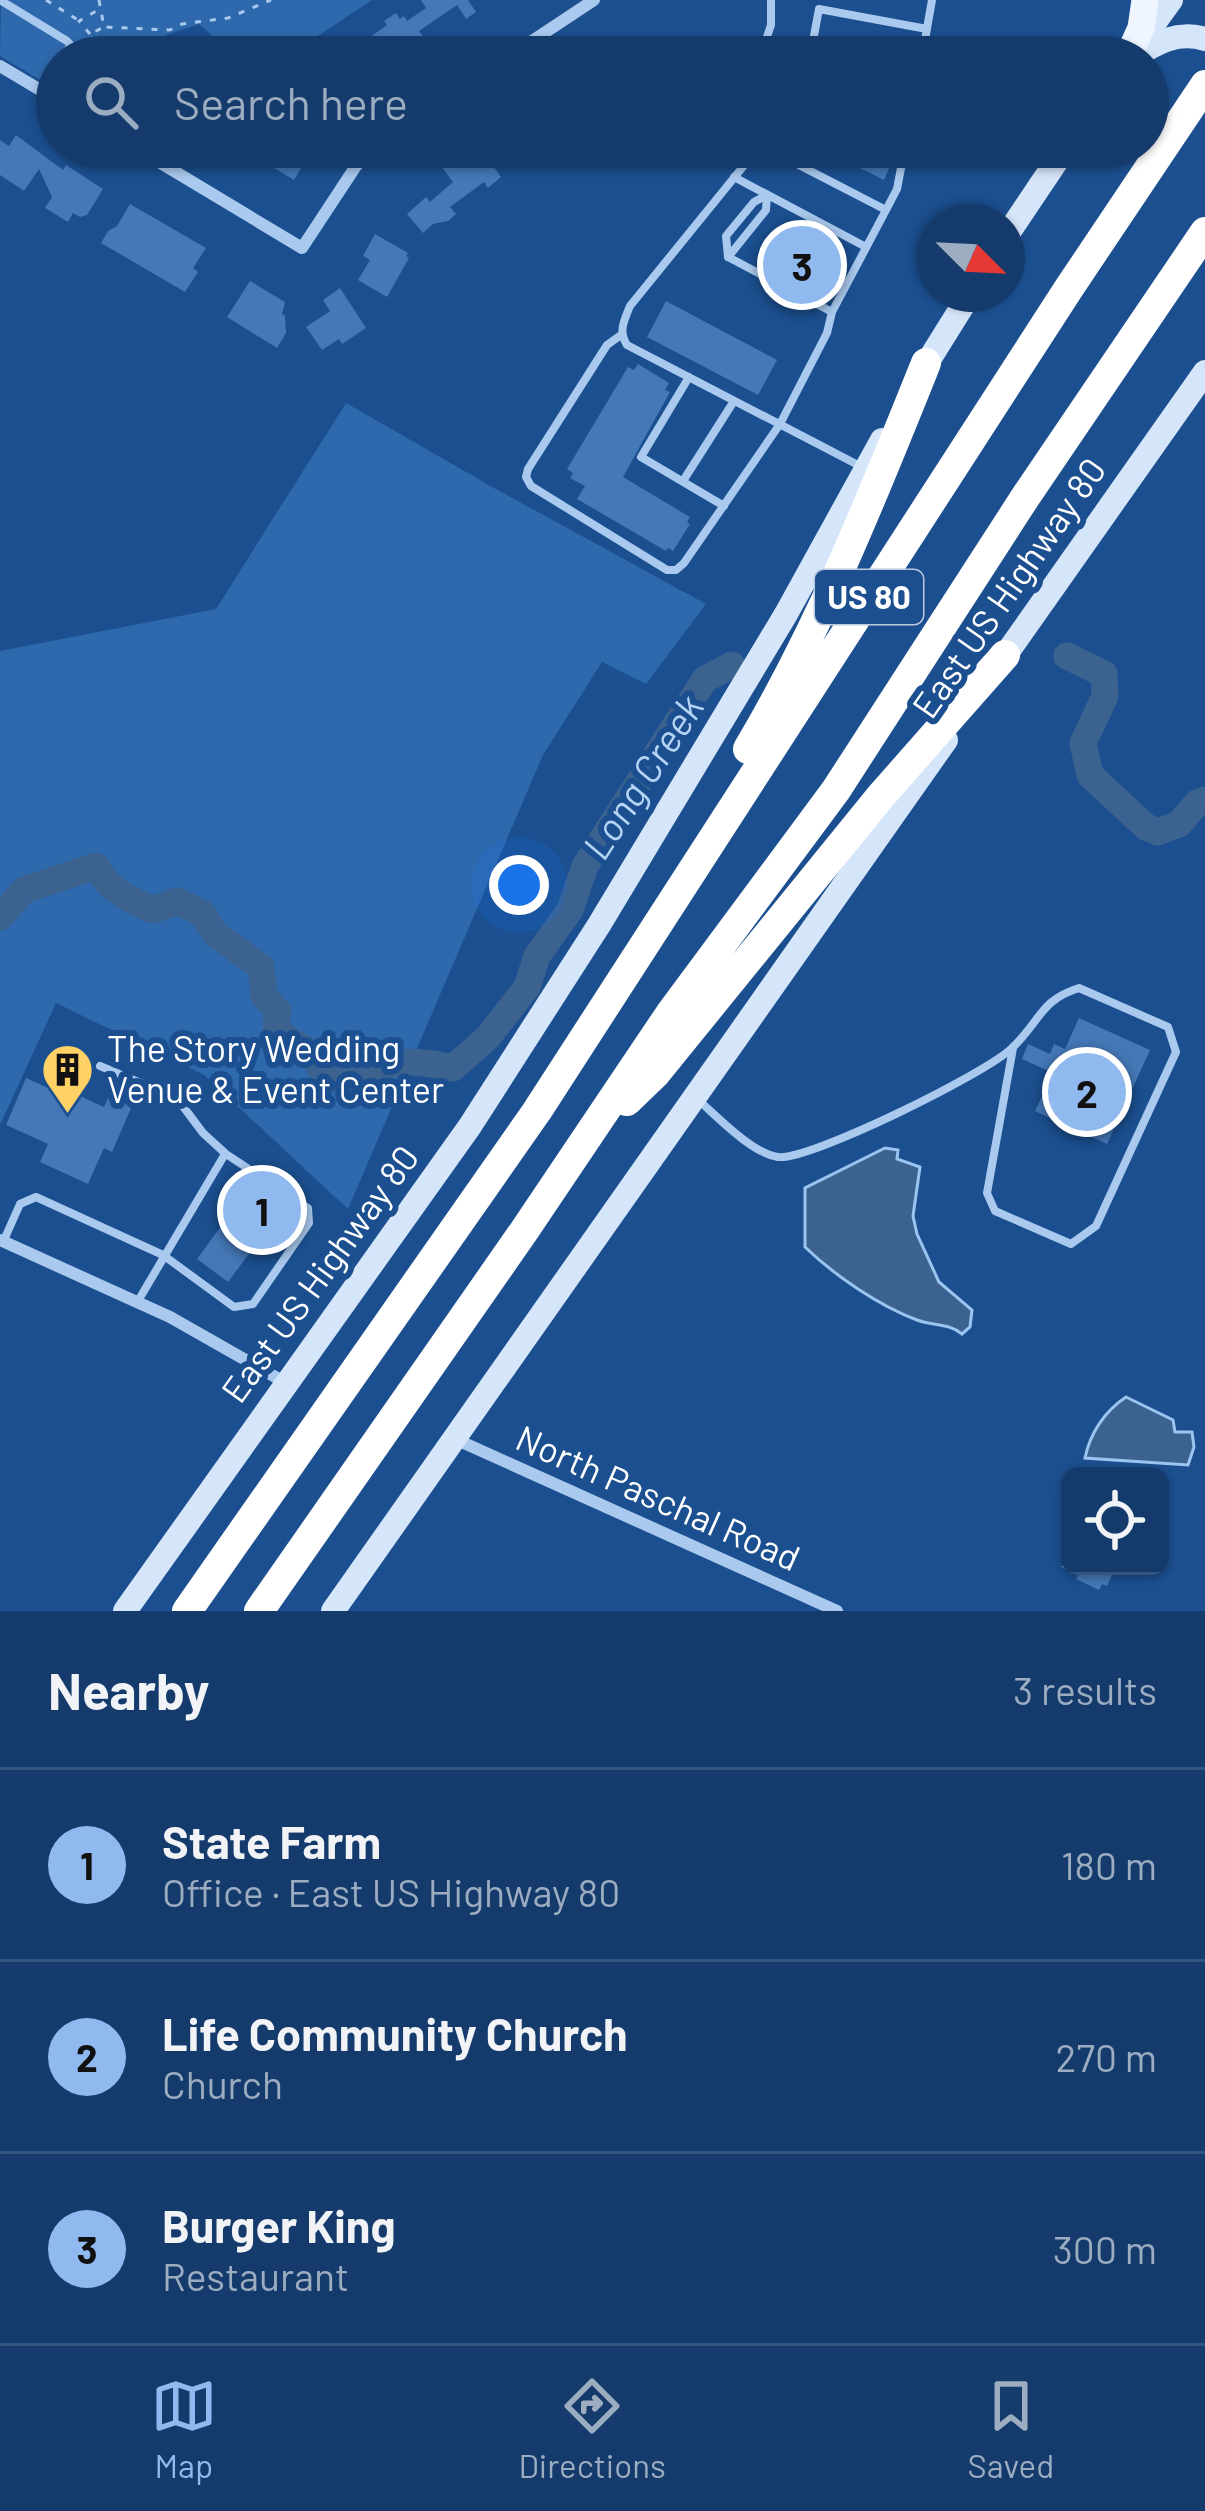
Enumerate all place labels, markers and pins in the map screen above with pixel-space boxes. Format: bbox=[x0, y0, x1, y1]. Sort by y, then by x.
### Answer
pin: 3 bbox=[763, 220, 841, 310]
place label: The Story Wedding Venue & Event Center bbox=[107, 1026, 444, 1110]
building icon: The Story Wedding Venue & Event Center bbox=[40, 1042, 96, 1116]
pin: 2 bbox=[1048, 1047, 1126, 1137]
pin: 1 bbox=[223, 1165, 301, 1255]

